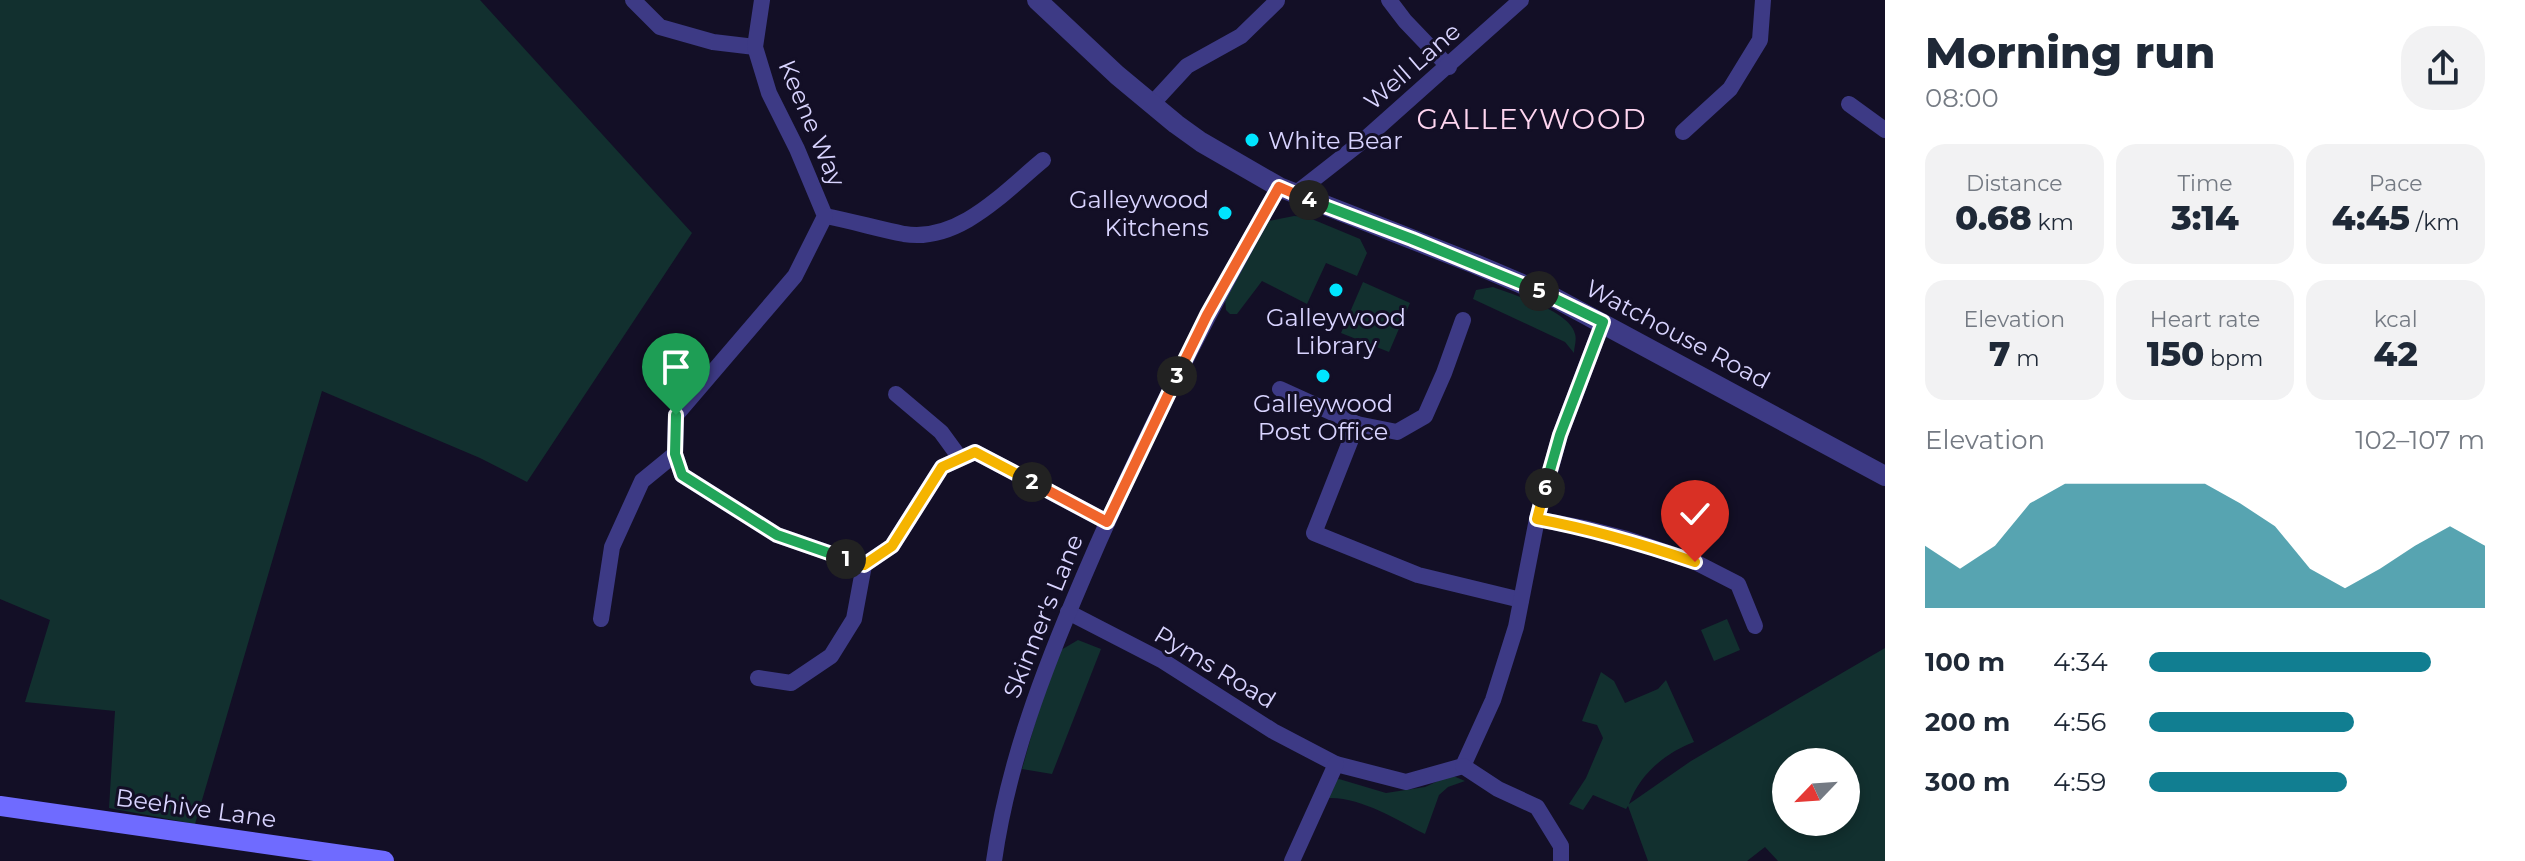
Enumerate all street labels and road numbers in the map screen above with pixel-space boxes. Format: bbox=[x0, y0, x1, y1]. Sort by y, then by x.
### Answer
street label: Well Lane bbox=[1358, 16, 1466, 116]
street label: Keene Way bbox=[772, 55, 852, 191]
street label: Watchouse Road bbox=[1581, 273, 1775, 395]
street label: Skinner's Lane bbox=[997, 530, 1089, 702]
street label: Pyms Road bbox=[1149, 619, 1281, 715]
street label: Beehive Lane bbox=[114, 782, 278, 834]

